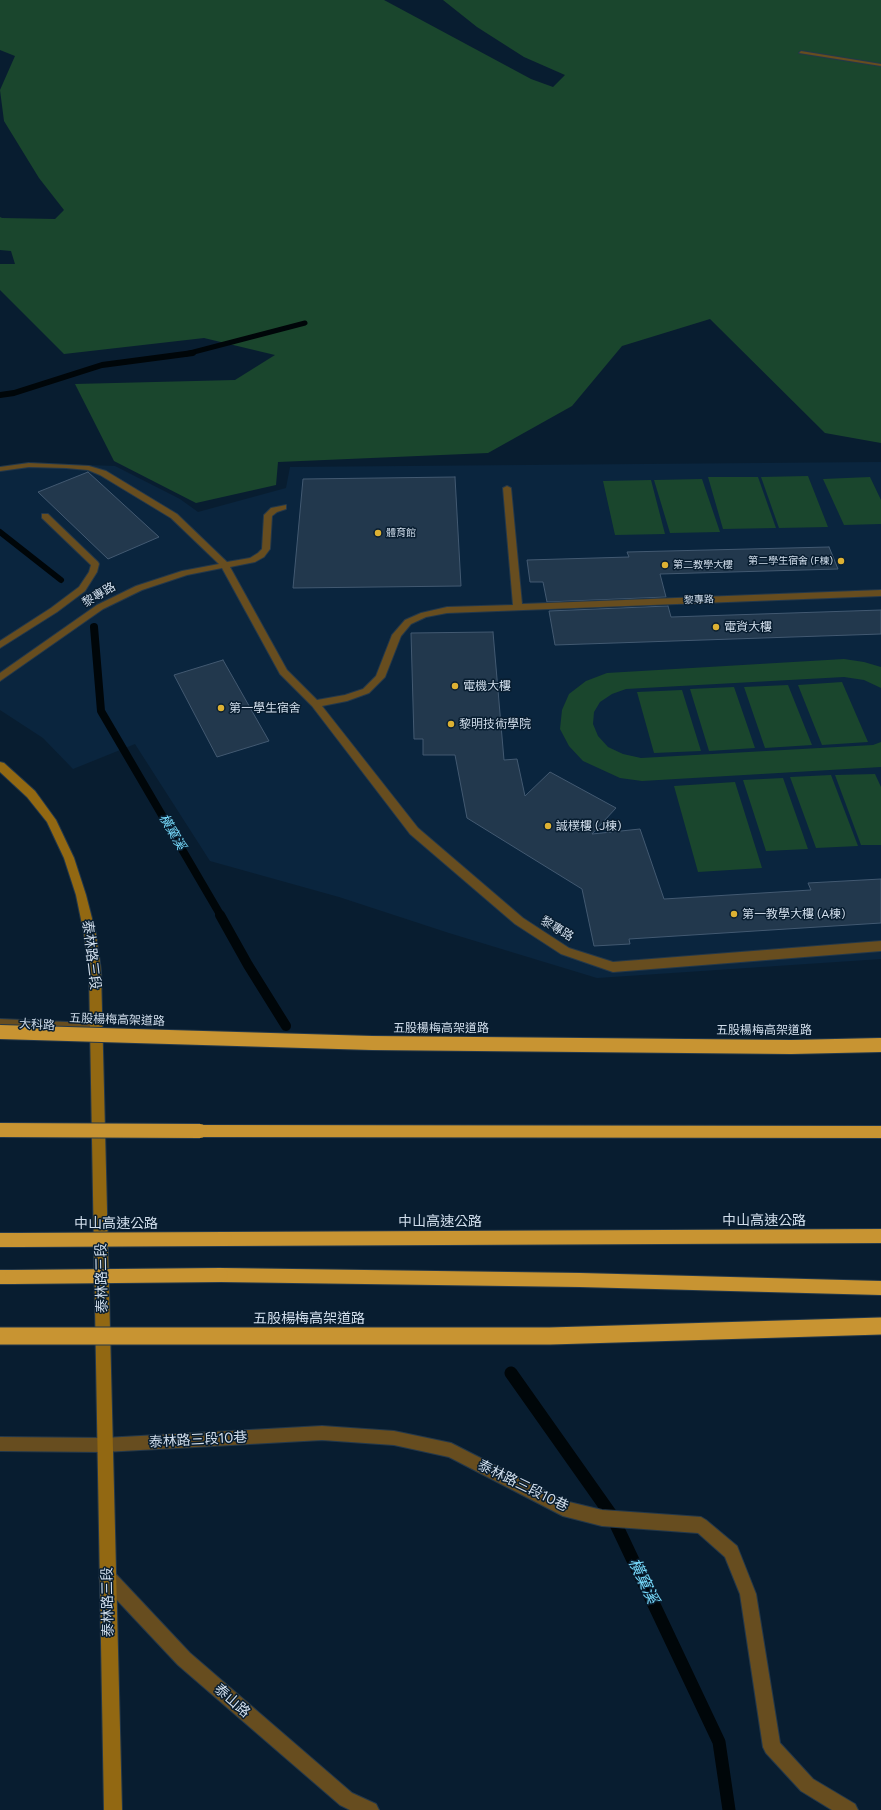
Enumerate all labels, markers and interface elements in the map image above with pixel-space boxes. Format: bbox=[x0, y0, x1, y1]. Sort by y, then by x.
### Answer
place label: 體育館 bbox=[386, 527, 416, 539]
marker: 體育館 bbox=[373, 528, 383, 538]
place label: 第二學生宿舍 (F棟) bbox=[748, 555, 833, 567]
marker: 第二學生宿舍 (F棟) bbox=[836, 556, 846, 566]
place label: 第二教學大樓 bbox=[673, 559, 733, 571]
marker: 第二教學大樓 bbox=[660, 560, 670, 570]
street label: 黎專路 bbox=[80, 580, 118, 610]
street label: 黎專路 bbox=[684, 593, 714, 607]
place label: 電資大樓 bbox=[724, 620, 772, 634]
marker: 電資大樓 bbox=[711, 622, 721, 632]
place label: 電機大樓 bbox=[463, 679, 511, 693]
marker: 電機大樓 bbox=[450, 681, 460, 691]
place label: 第一學生宿舍 bbox=[229, 701, 301, 715]
marker: 第一學生宿舍 bbox=[216, 703, 226, 713]
place label: 黎明技術學院 bbox=[459, 717, 531, 731]
marker: 黎明技術學院 bbox=[446, 719, 456, 729]
water label: 橫窠溪 bbox=[155, 811, 189, 853]
place label: 誠樸樓 (J棟) bbox=[556, 819, 622, 833]
marker: 誠樸樓 (J棟) bbox=[543, 821, 553, 831]
place label: 第一教學大樓 (A棟) bbox=[742, 907, 846, 921]
marker: 第一教學大樓 (A棟) bbox=[729, 909, 739, 919]
street label: 黎專路 bbox=[538, 914, 576, 944]
street label: 泰林路三段 bbox=[78, 919, 104, 991]
street label: 五股楊梅高架道路 bbox=[69, 1011, 165, 1029]
street label: 大科路 bbox=[19, 1017, 55, 1033]
street label: 五股楊梅高架道路 bbox=[393, 1021, 489, 1035]
street label: 五股楊梅高架道路 bbox=[716, 1023, 812, 1037]
street label: 中山高速公路 bbox=[722, 1213, 806, 1229]
street label: 中山高速公路 bbox=[398, 1214, 482, 1230]
street label: 中山高速公路 bbox=[74, 1216, 158, 1232]
street label: 泰林路三段 bbox=[93, 1243, 111, 1313]
street label: 五股楊梅高架道路 bbox=[253, 1311, 365, 1327]
street label: 泰林路三段10巷 bbox=[148, 1429, 248, 1451]
street label: 泰林路三段10巷 bbox=[475, 1457, 571, 1515]
water label: 橫窠溪 bbox=[624, 1555, 662, 1607]
street label: 泰林路三段 bbox=[99, 1567, 117, 1637]
street label: 泰山路 bbox=[211, 1681, 253, 1721]

